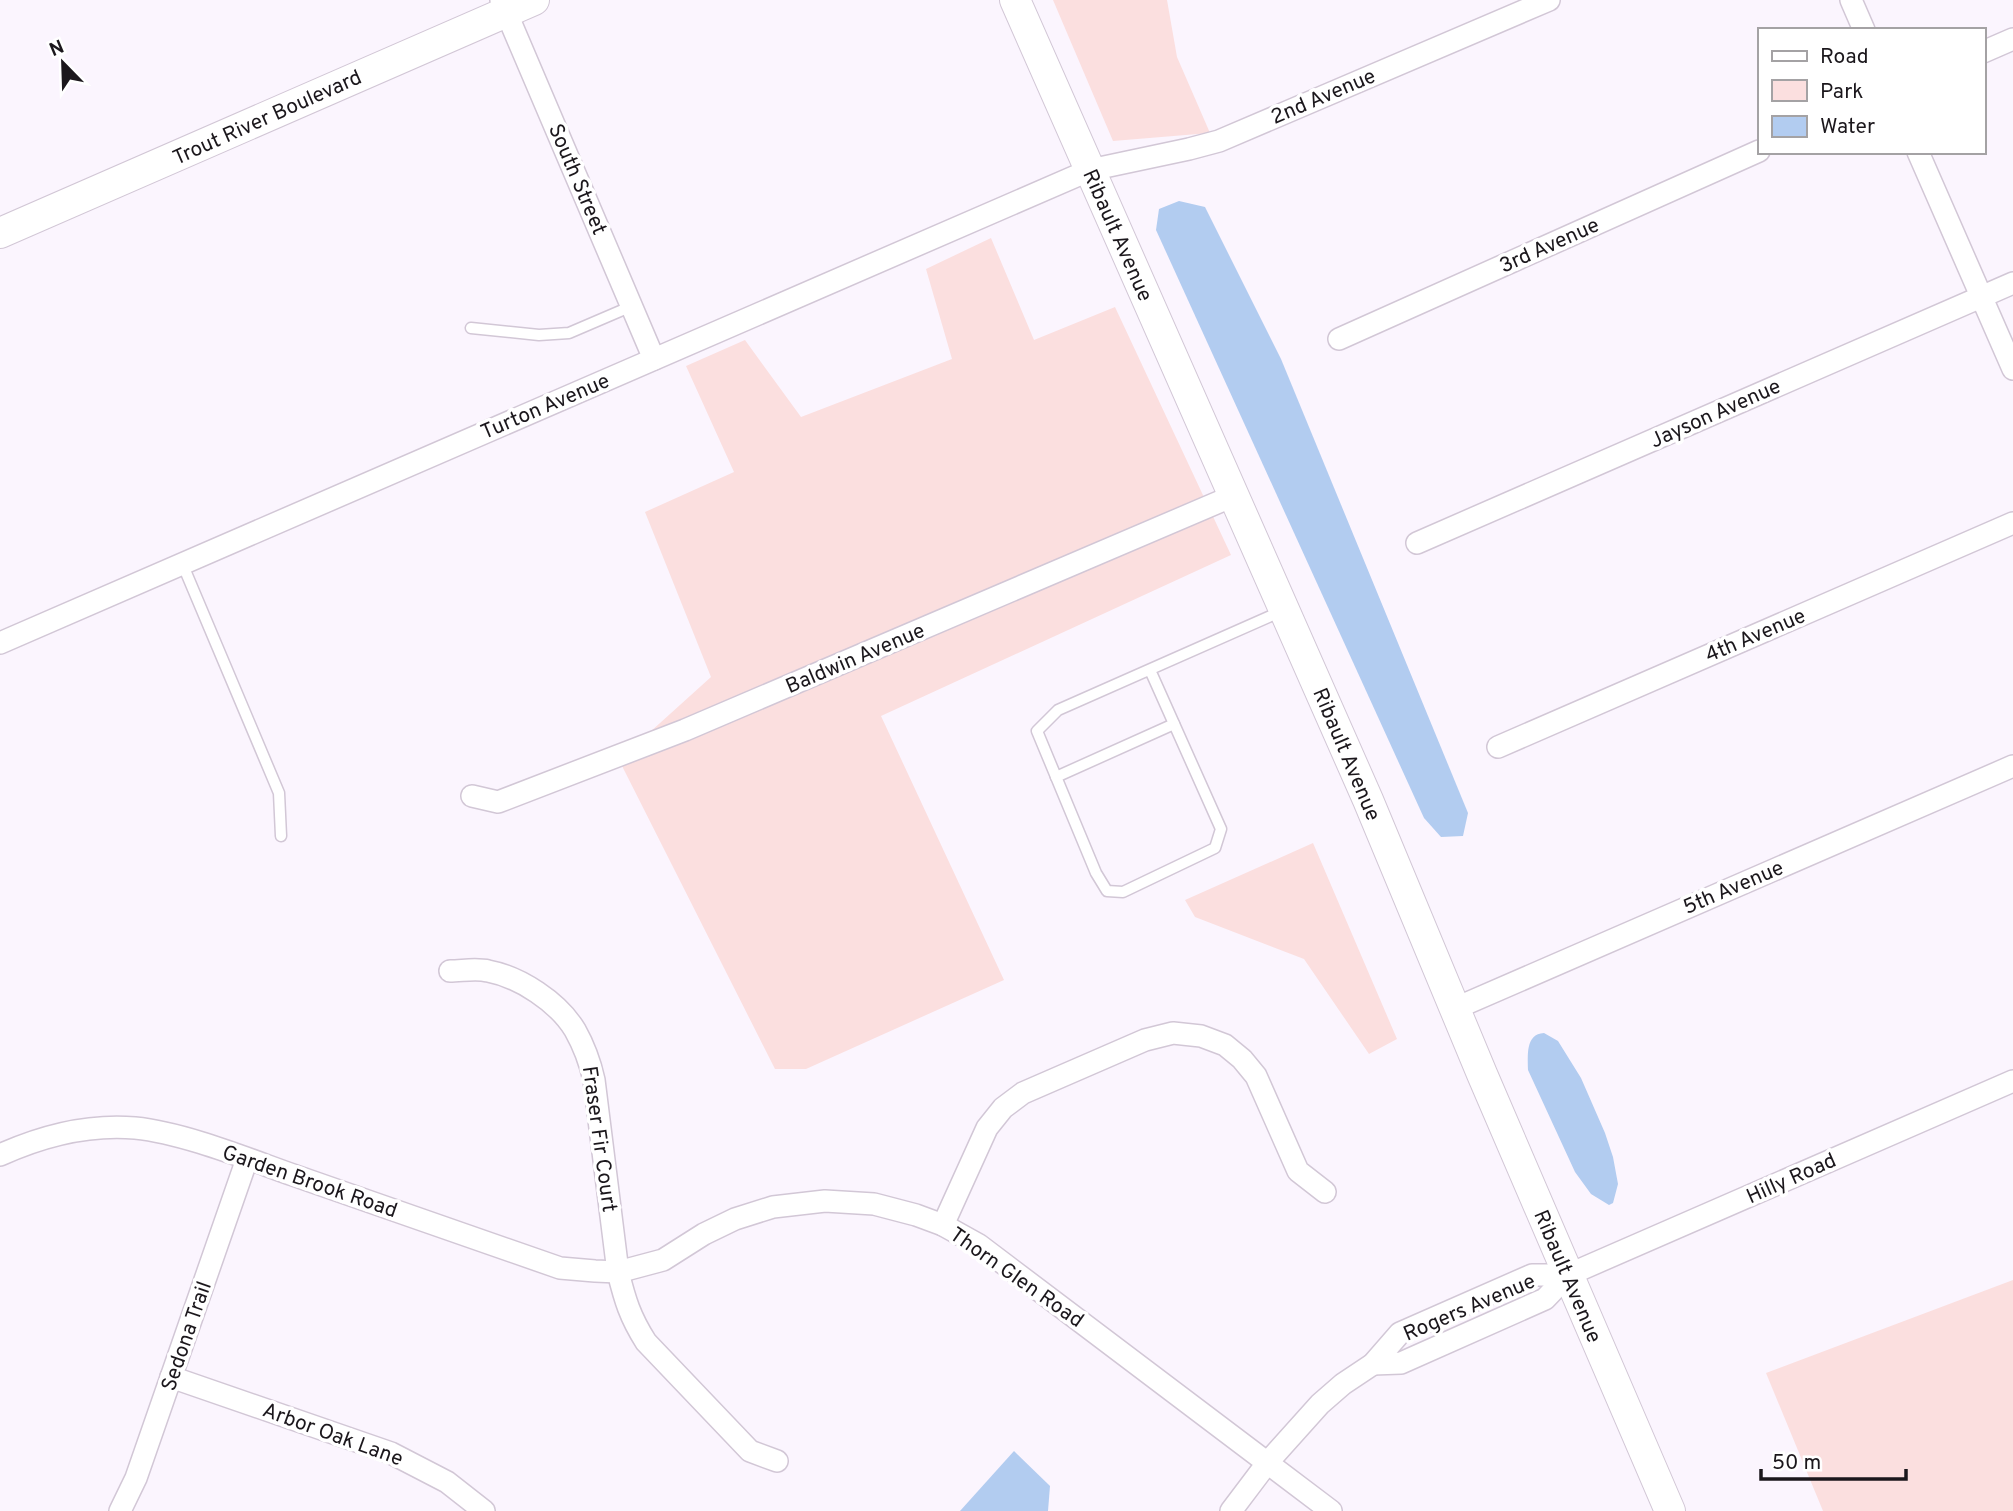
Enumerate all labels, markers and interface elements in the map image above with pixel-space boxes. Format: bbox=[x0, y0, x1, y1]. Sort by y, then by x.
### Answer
north arrow bbox=[28, 28, 98, 98]
legend bbox=[1758, 28, 1985, 154]
text: N bbox=[46, 35, 68, 63]
text: Road bbox=[1820, 44, 1869, 71]
street label: 2nd Avenue bbox=[1267, 63, 1380, 132]
street label: Trout River Boulevard bbox=[169, 65, 366, 172]
text: Park bbox=[1820, 79, 1863, 106]
text: Water bbox=[1820, 114, 1875, 141]
street label: South Street bbox=[541, 120, 612, 239]
street label: Ribault Avenue bbox=[1075, 165, 1158, 306]
street label: 3rd Avenue bbox=[1496, 212, 1604, 280]
street label: Turton Avenue bbox=[477, 368, 614, 447]
street label: Jayson Avenue bbox=[1646, 373, 1785, 455]
street label: 4th Avenue bbox=[1701, 603, 1810, 670]
street label: Baldwin Avenue bbox=[782, 618, 929, 701]
street label: Ribault Avenue bbox=[1305, 684, 1386, 825]
street label: 5th Avenue bbox=[1679, 855, 1788, 922]
street label: Fraser Fir Court bbox=[575, 1064, 622, 1214]
street label: Garden Brook Road bbox=[218, 1140, 401, 1225]
street label: Hilly Road bbox=[1742, 1148, 1841, 1211]
street label: Ribault Avenue bbox=[1526, 1206, 1607, 1347]
street label: Thorn Glen Road bbox=[944, 1222, 1088, 1335]
street label: Rogers Avenue bbox=[1399, 1268, 1540, 1348]
street label: Sedona Trail bbox=[156, 1278, 219, 1395]
street label: Arbor Oak Lane bbox=[258, 1397, 407, 1473]
scale bar bbox=[1761, 1438, 1906, 1482]
text: 50 m bbox=[1772, 1450, 1821, 1477]

